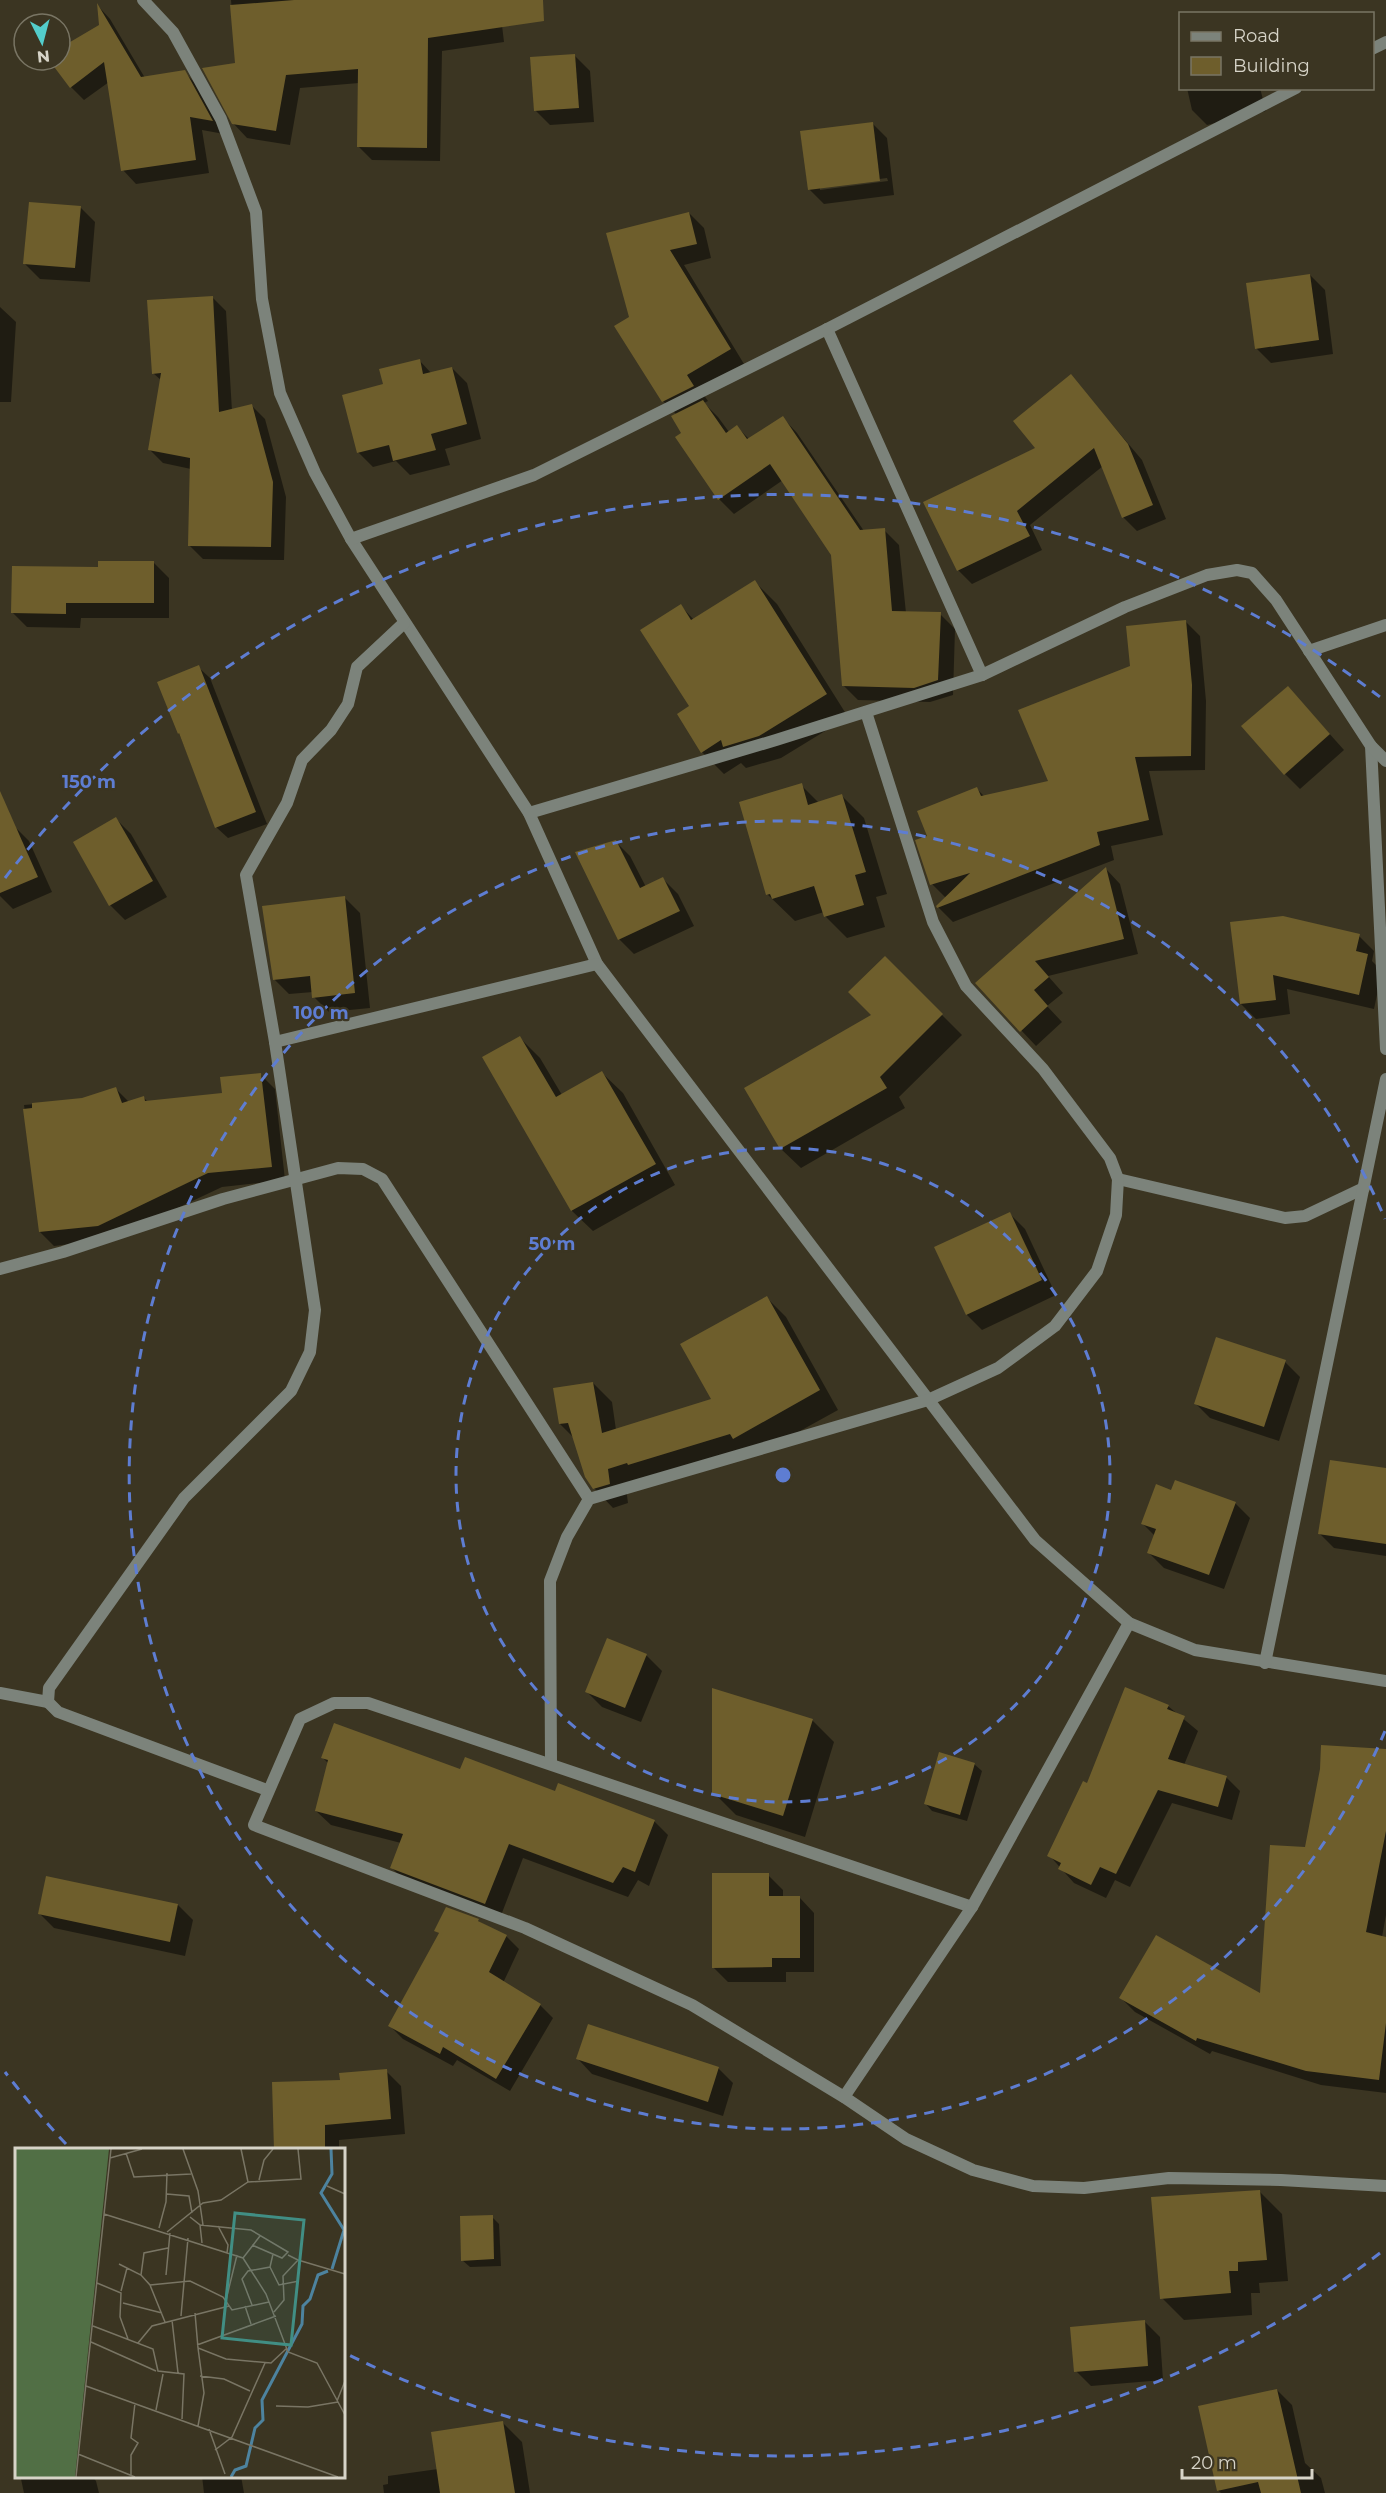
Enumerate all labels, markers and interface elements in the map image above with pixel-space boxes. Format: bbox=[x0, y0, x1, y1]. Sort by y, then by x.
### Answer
north arrow bbox=[12, 12, 72, 72]
legend bbox=[1179, 12, 1374, 90]
text: Road bbox=[1233, 25, 1280, 47]
text: N bbox=[36, 46, 51, 67]
text: Building bbox=[1233, 55, 1310, 77]
text: 150 m bbox=[62, 771, 116, 793]
text: 100 m bbox=[293, 1002, 349, 1024]
text: 50 m bbox=[529, 1233, 575, 1255]
centre of rings bbox=[773, 1465, 793, 1485]
inset map bbox=[15, 2148, 345, 2478]
scale bar bbox=[1182, 2442, 1312, 2480]
text: 20 m bbox=[1191, 2452, 1237, 2474]

